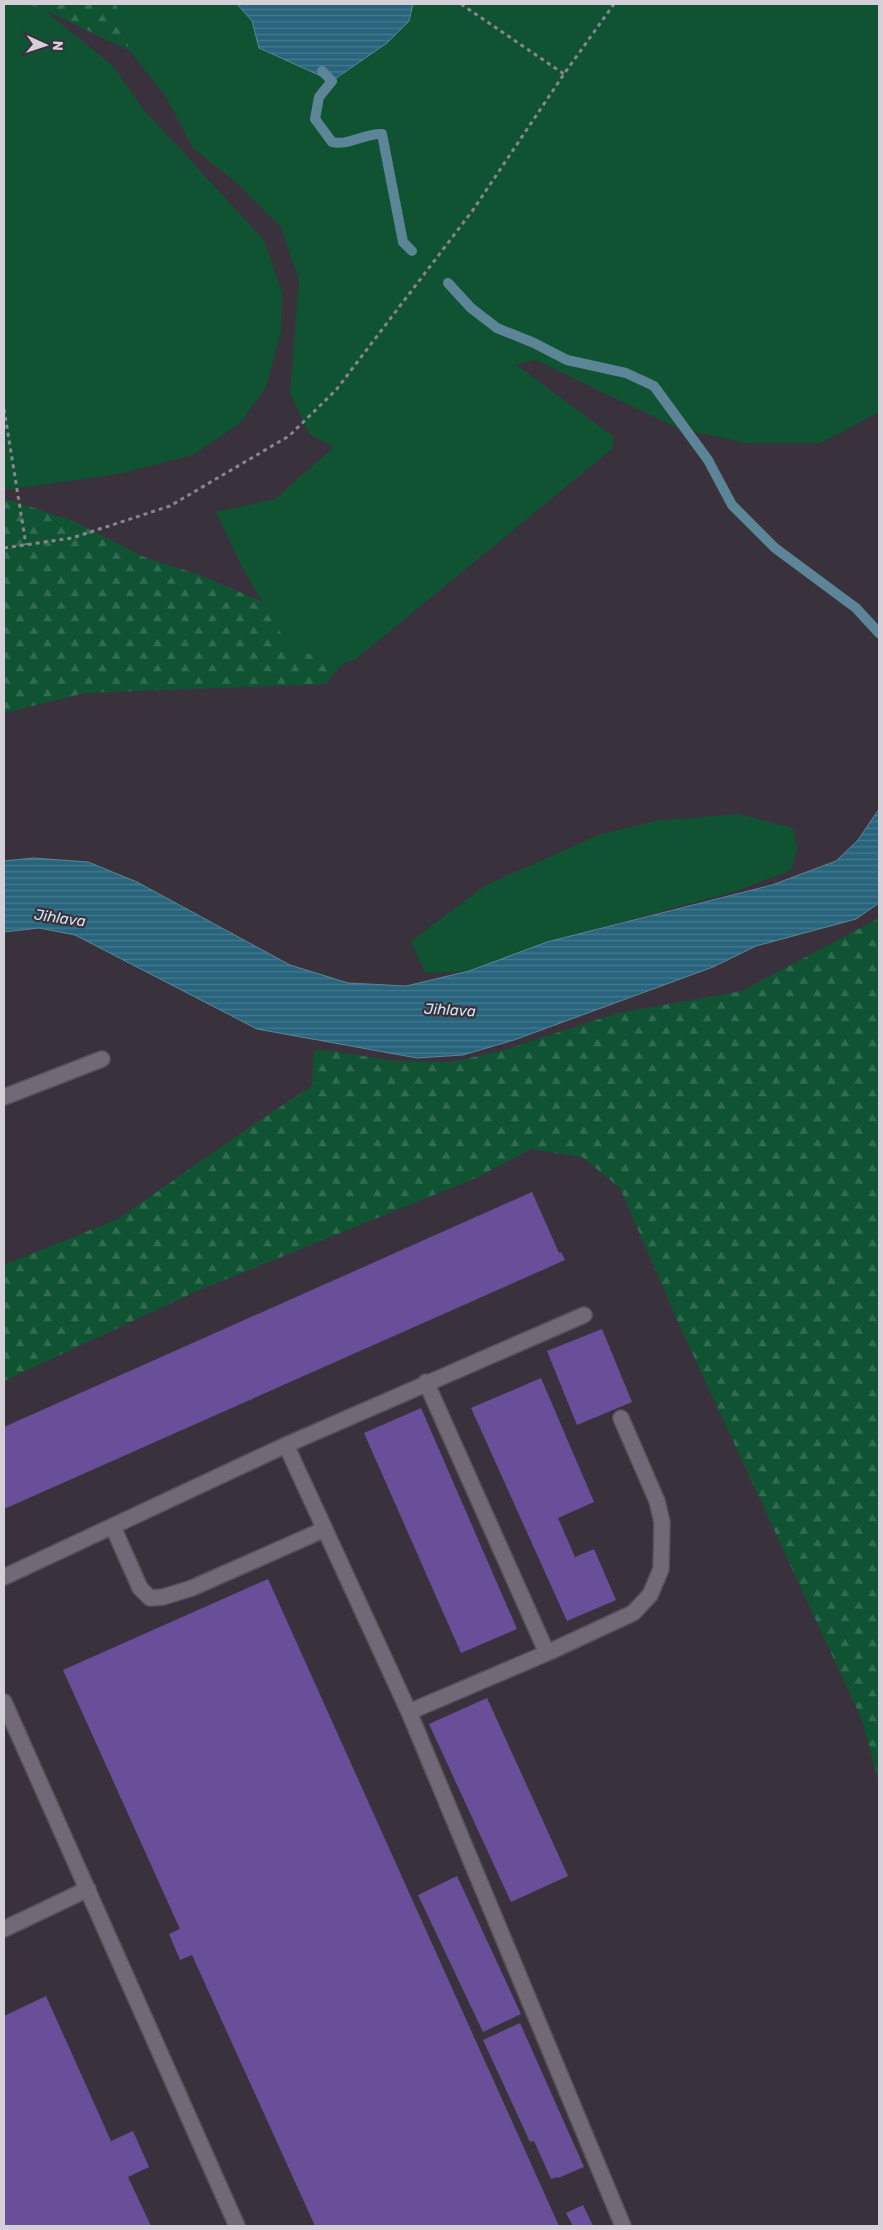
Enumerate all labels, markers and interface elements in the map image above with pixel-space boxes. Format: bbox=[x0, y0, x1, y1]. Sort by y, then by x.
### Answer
north arrow bbox=[20, 20, 70, 70]
text: N bbox=[49, 40, 66, 51]
water label: Jihlava bbox=[33, 905, 87, 931]
water label: Jihlava bbox=[424, 1000, 477, 1020]

